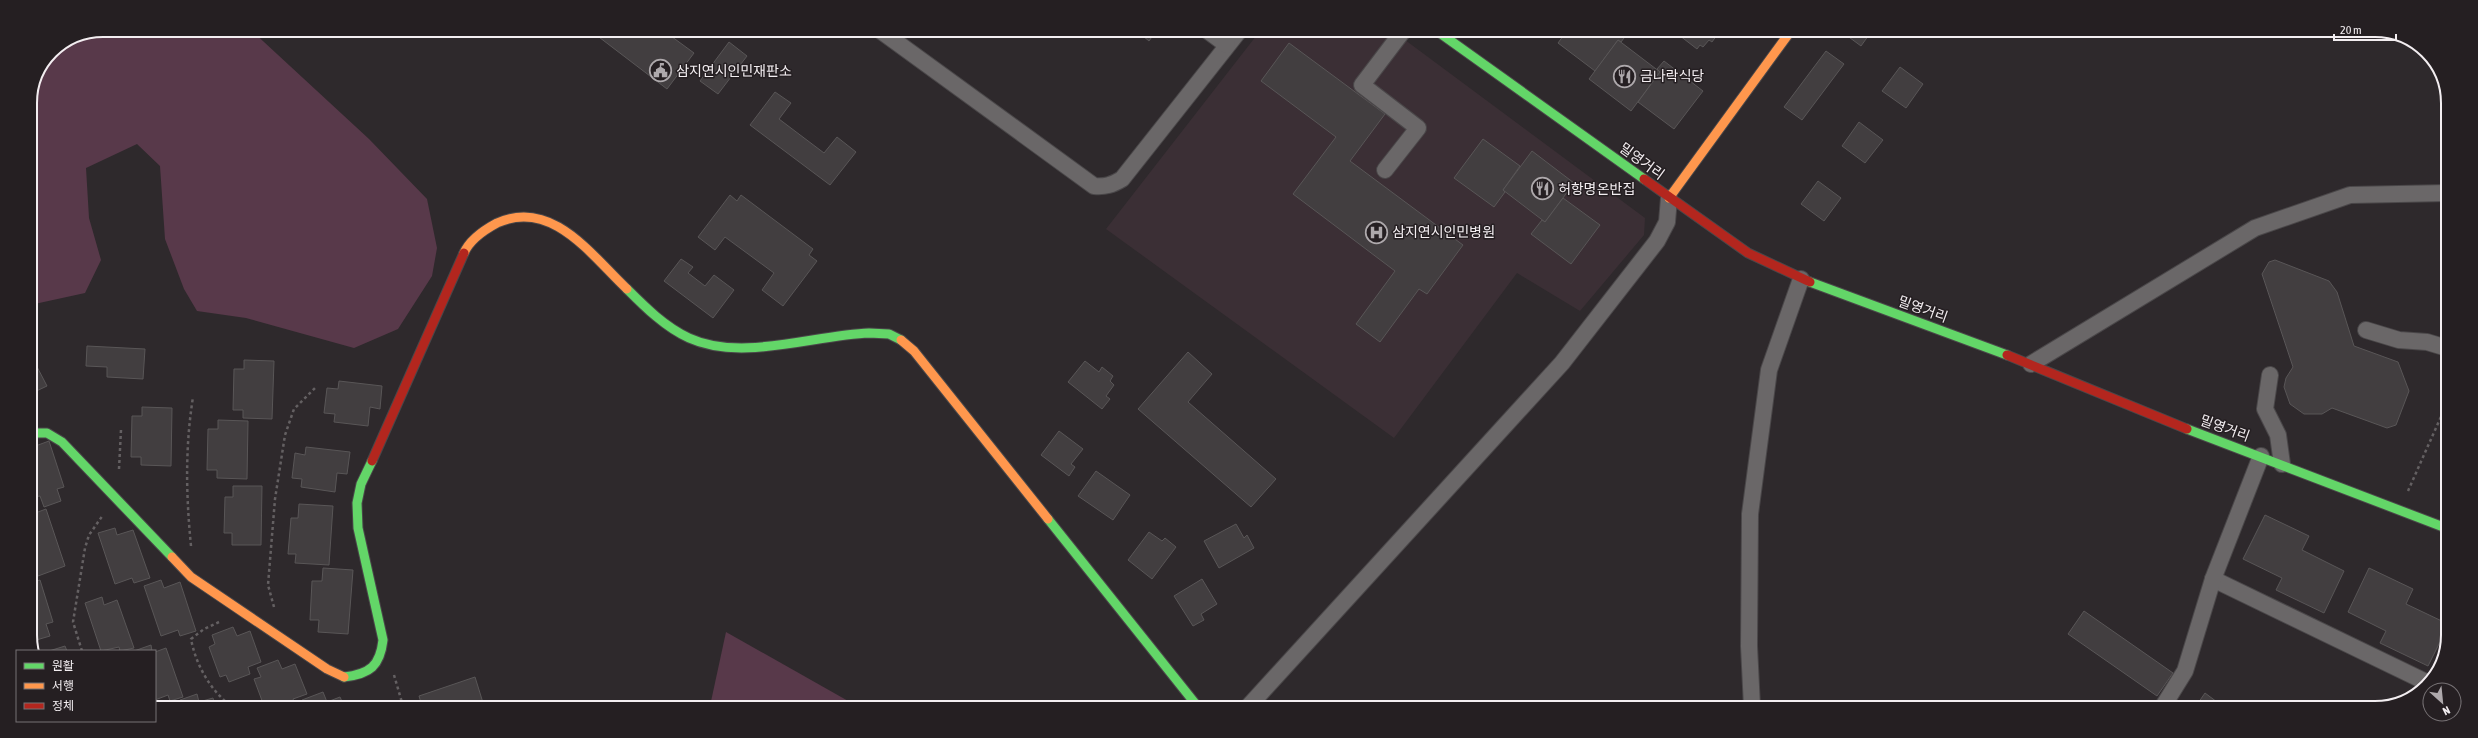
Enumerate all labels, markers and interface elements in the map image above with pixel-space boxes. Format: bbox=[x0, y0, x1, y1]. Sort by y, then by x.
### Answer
scale bar bbox=[2334, 16, 2396, 42]
text: 20 m bbox=[2340, 23, 2362, 37]
public building icon: 삼지연시인민재판소 bbox=[648, 58, 674, 84]
place label: 삼지연시인민재판소 bbox=[676, 63, 792, 79]
restaurant icon: 금나락식당 bbox=[1611, 63, 1637, 89]
place label: 금나락식당 bbox=[1640, 68, 1705, 84]
street label: 밀영거리 bbox=[1616, 139, 1668, 183]
restaurant icon: 허항명온반집 bbox=[1530, 176, 1556, 202]
place label: 허항명온반집 bbox=[1558, 181, 1635, 197]
hospital icon: 삼지연시인민병원 bbox=[1364, 219, 1390, 245]
place label: 삼지연시인민병원 bbox=[1392, 224, 1495, 240]
street label: 밀영거리 bbox=[1896, 293, 1950, 325]
street label: 밀영거리 bbox=[2198, 412, 2252, 444]
legend bbox=[16, 650, 156, 722]
text: 원활 bbox=[52, 659, 74, 673]
text: 서행 bbox=[52, 679, 74, 693]
north arrow bbox=[2422, 682, 2462, 722]
text: 정체 bbox=[52, 699, 74, 713]
text: N bbox=[2441, 704, 2452, 718]

